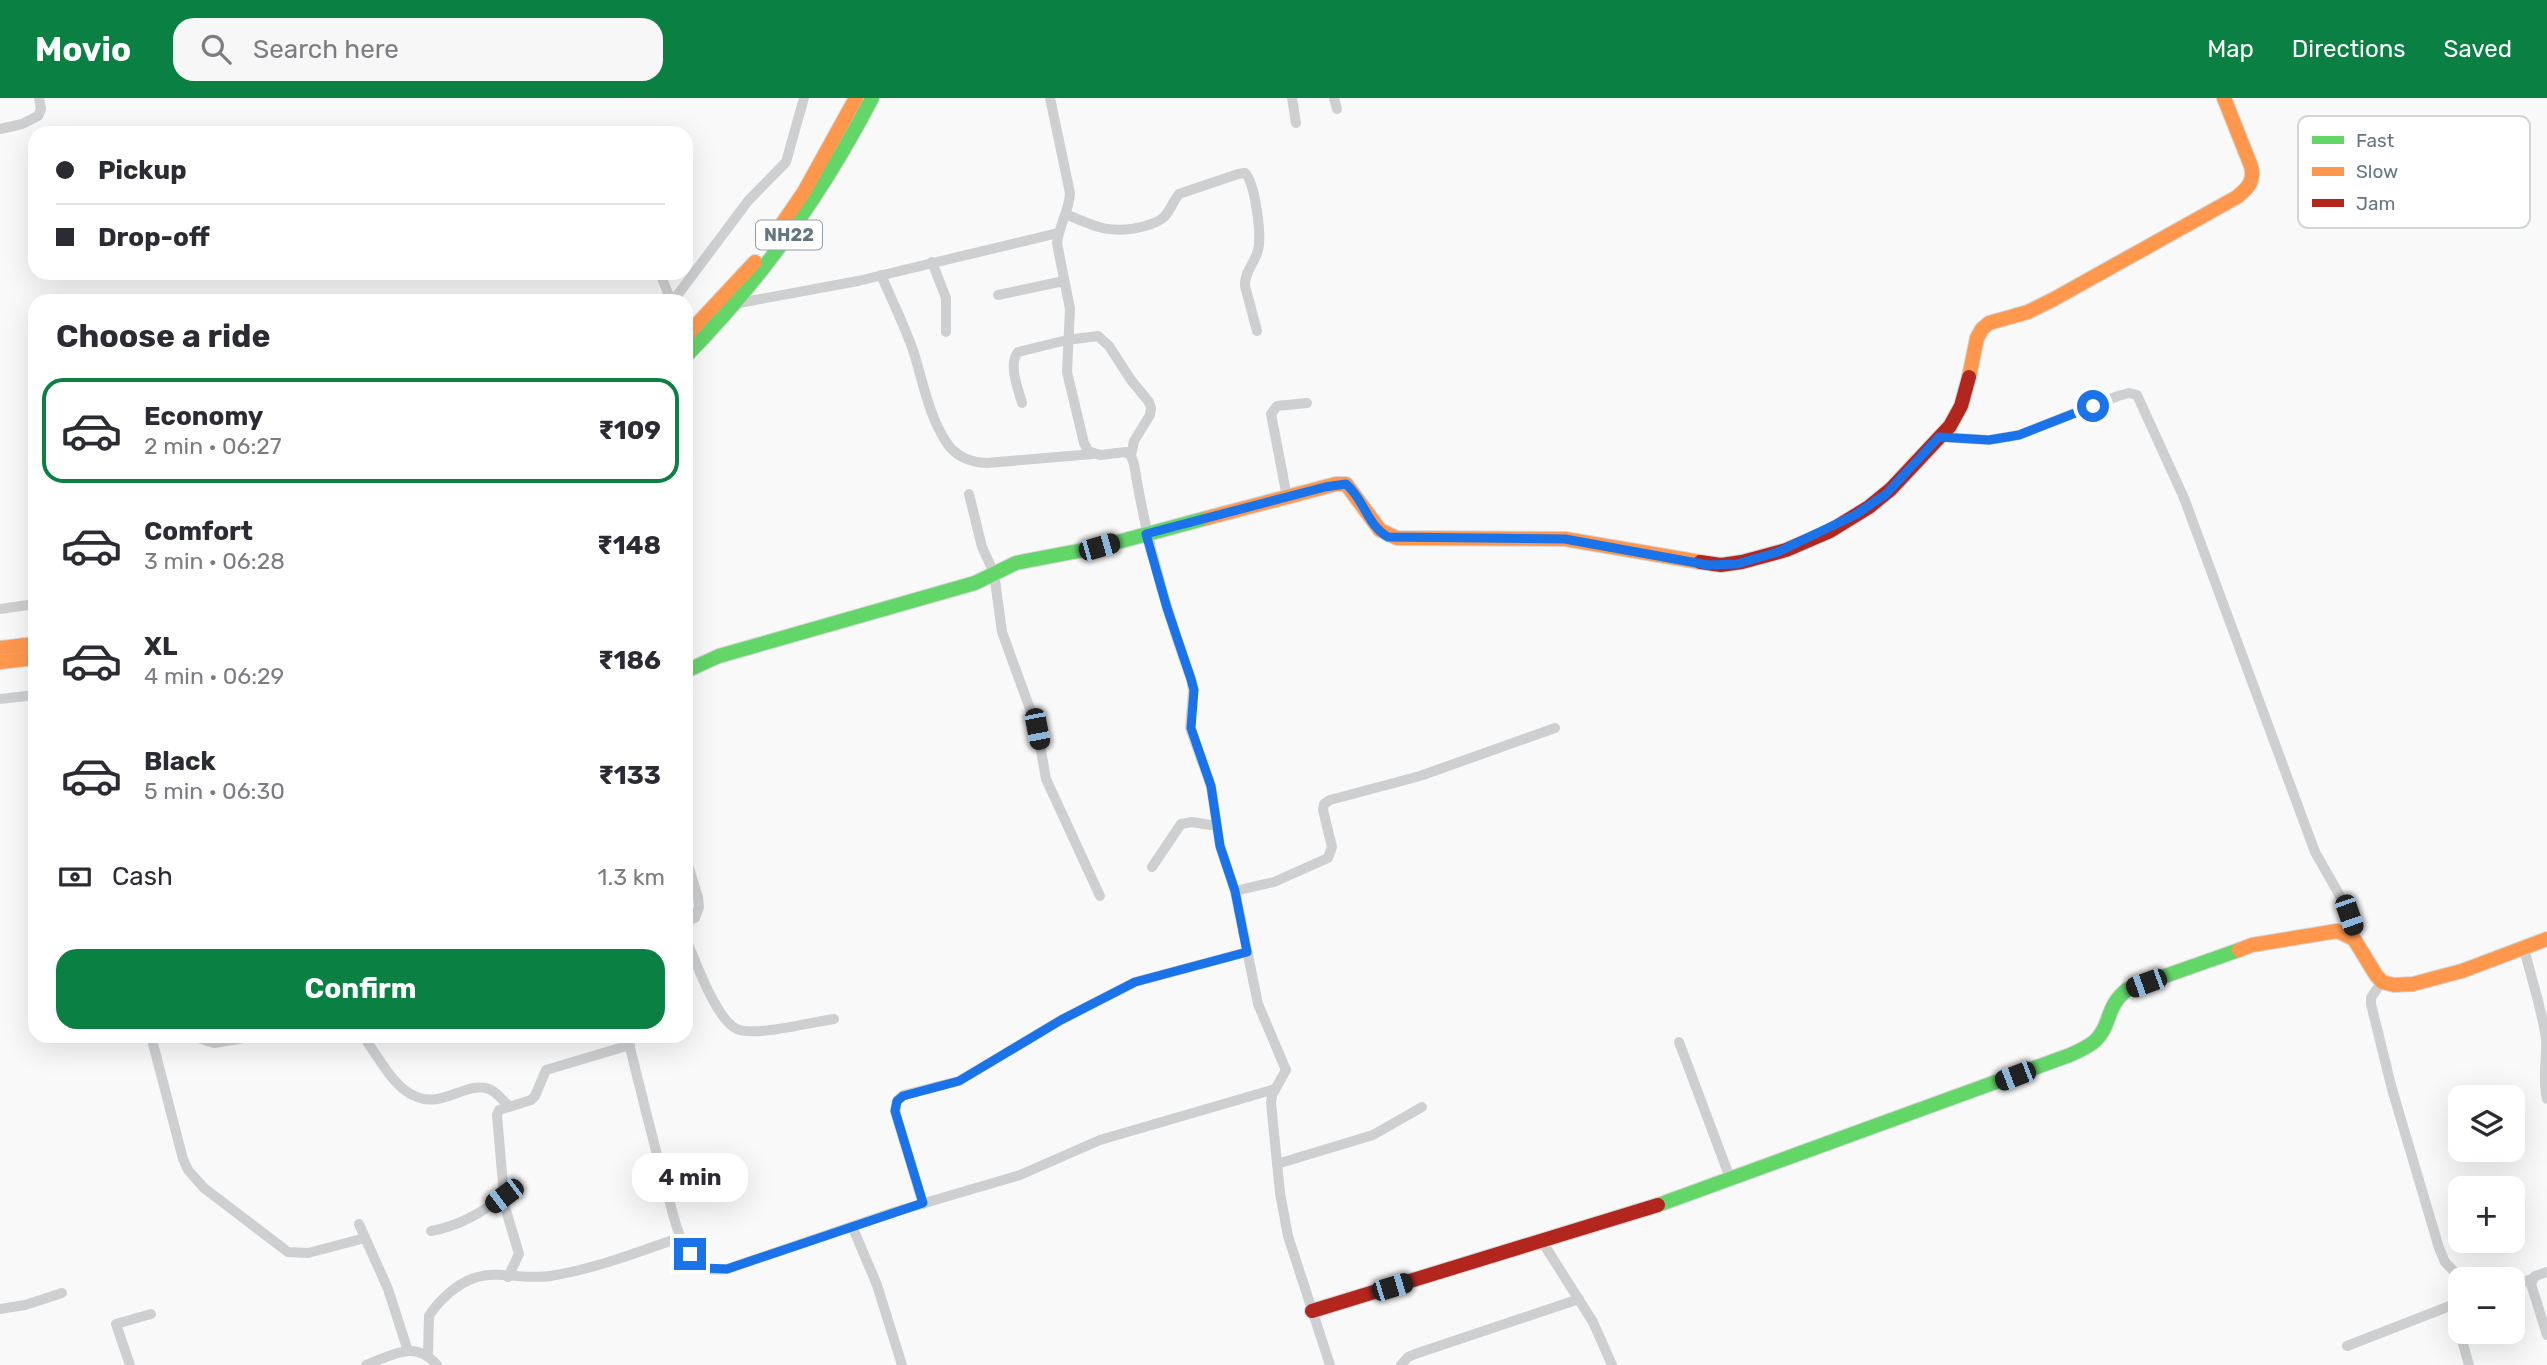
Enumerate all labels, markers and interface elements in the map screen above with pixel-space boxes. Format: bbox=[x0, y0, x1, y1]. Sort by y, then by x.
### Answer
search box bbox=[173, 18, 663, 81]
text: Movio bbox=[35, 30, 131, 69]
icon: search bbox=[197, 30, 235, 68]
text: Search here bbox=[253, 34, 399, 65]
text: Map bbox=[2207, 35, 2254, 63]
text: Directions bbox=[2292, 35, 2405, 63]
text: Saved bbox=[2443, 35, 2512, 63]
legend bbox=[2298, 116, 2530, 228]
text: Fast bbox=[2356, 129, 2395, 152]
text: Pickup bbox=[98, 155, 187, 186]
text: Slow bbox=[2356, 160, 2398, 183]
text: Jam bbox=[2356, 192, 2395, 215]
road number: NH22 bbox=[756, 220, 822, 250]
text: Drop-off bbox=[98, 222, 210, 253]
text: Choose a ride bbox=[56, 317, 270, 355]
route start bbox=[2077, 390, 2109, 422]
icon: car bbox=[60, 399, 123, 462]
text: Economy bbox=[144, 401, 263, 432]
text: ₹109 bbox=[598, 415, 661, 446]
text: 2 min · 06:27 bbox=[144, 432, 282, 460]
icon: car bbox=[60, 514, 123, 577]
text: Comfort bbox=[144, 516, 253, 547]
text: ₹148 bbox=[597, 530, 661, 561]
car bbox=[1076, 531, 1123, 563]
text: 3 min · 06:28 bbox=[144, 547, 285, 575]
icon: car bbox=[60, 629, 123, 692]
text: XL bbox=[144, 631, 177, 662]
text: ₹186 bbox=[598, 645, 661, 676]
text: 4 min · 06:29 bbox=[144, 662, 284, 690]
car bbox=[1023, 706, 1052, 752]
icon: car bbox=[60, 744, 123, 807]
text: Black bbox=[144, 746, 216, 777]
text: ₹133 bbox=[598, 760, 661, 791]
text: 5 min · 06:30 bbox=[144, 777, 285, 805]
icon: cash bbox=[56, 858, 94, 896]
text: Cash bbox=[112, 861, 173, 892]
text: 1.3 km bbox=[598, 863, 665, 891]
car bbox=[2333, 892, 2366, 938]
button: Confirm bbox=[56, 949, 665, 1029]
car bbox=[2123, 966, 2170, 1000]
car bbox=[1992, 1059, 2039, 1093]
map controls bbox=[2448, 1085, 2525, 1344]
button: layers bbox=[2448, 1085, 2525, 1162]
callout: 4 min bbox=[632, 1152, 748, 1202]
text: 4 min bbox=[658, 1163, 722, 1191]
car bbox=[481, 1175, 528, 1217]
button: + bbox=[2448, 1176, 2525, 1253]
route end bbox=[674, 1238, 706, 1270]
button: − bbox=[2448, 1267, 2525, 1344]
car bbox=[1369, 1271, 1416, 1303]

